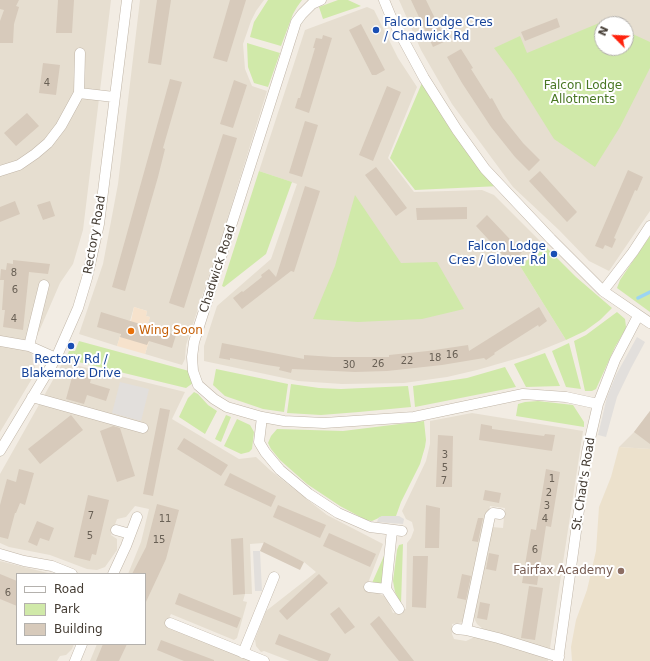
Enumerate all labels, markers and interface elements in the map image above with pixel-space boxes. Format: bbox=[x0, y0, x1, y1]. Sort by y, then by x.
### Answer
place label: Falcon Lodge Cres / Chadwick Rd bbox=[384, 16, 493, 44]
north arrow bbox=[594, 16, 634, 56]
text: N bbox=[596, 24, 611, 38]
marker: Falcon Lodge Cres / Chadwick Rd bbox=[371, 25, 381, 35]
house number: 4 bbox=[44, 77, 50, 89]
park label: Falcon Lodge Allotments bbox=[544, 79, 622, 107]
street label: Rectory Road bbox=[81, 194, 109, 276]
street label: Chadwick Road bbox=[197, 223, 239, 315]
place label: Falcon Lodge Cres / Glover Rd bbox=[448, 240, 546, 268]
marker: Falcon Lodge Cres / Glover Rd bbox=[549, 249, 559, 259]
house number: 8 bbox=[11, 267, 17, 279]
house number: 6 bbox=[12, 284, 18, 296]
house number: 4 bbox=[11, 313, 17, 325]
place label: Wing Soon bbox=[139, 324, 203, 338]
marker: Wing Soon bbox=[126, 326, 136, 336]
marker: Rectory Rd / Blakemore Drive bbox=[66, 341, 76, 351]
house number: 16 bbox=[446, 349, 458, 361]
house number: 18 bbox=[429, 352, 441, 364]
place label: Rectory Rd / Blakemore Drive bbox=[21, 353, 121, 381]
house number: 22 bbox=[401, 355, 413, 367]
house number: 26 bbox=[372, 358, 384, 370]
house number: 30 bbox=[343, 359, 355, 371]
street label: St. Chad's Road bbox=[570, 436, 598, 532]
house number: 3 bbox=[442, 449, 448, 461]
house number: 5 bbox=[442, 462, 448, 474]
house number: 1 bbox=[549, 473, 555, 485]
house number: 7 bbox=[441, 475, 447, 487]
house number: 2 bbox=[546, 487, 552, 499]
house number: 3 bbox=[544, 500, 550, 512]
house number: 7 bbox=[88, 510, 94, 522]
house number: 11 bbox=[159, 513, 171, 525]
house number: 4 bbox=[542, 513, 548, 525]
house number: 5 bbox=[87, 530, 93, 542]
house number: 15 bbox=[153, 534, 165, 546]
house number: 6 bbox=[532, 544, 538, 556]
place label: Fairfax Academy bbox=[513, 564, 613, 578]
marker: Fairfax Academy bbox=[616, 566, 626, 576]
legend bbox=[16, 573, 146, 645]
text: Road bbox=[54, 582, 84, 596]
house number: 6 bbox=[5, 587, 11, 599]
text: Park bbox=[54, 602, 80, 616]
text: Building bbox=[54, 622, 103, 636]

